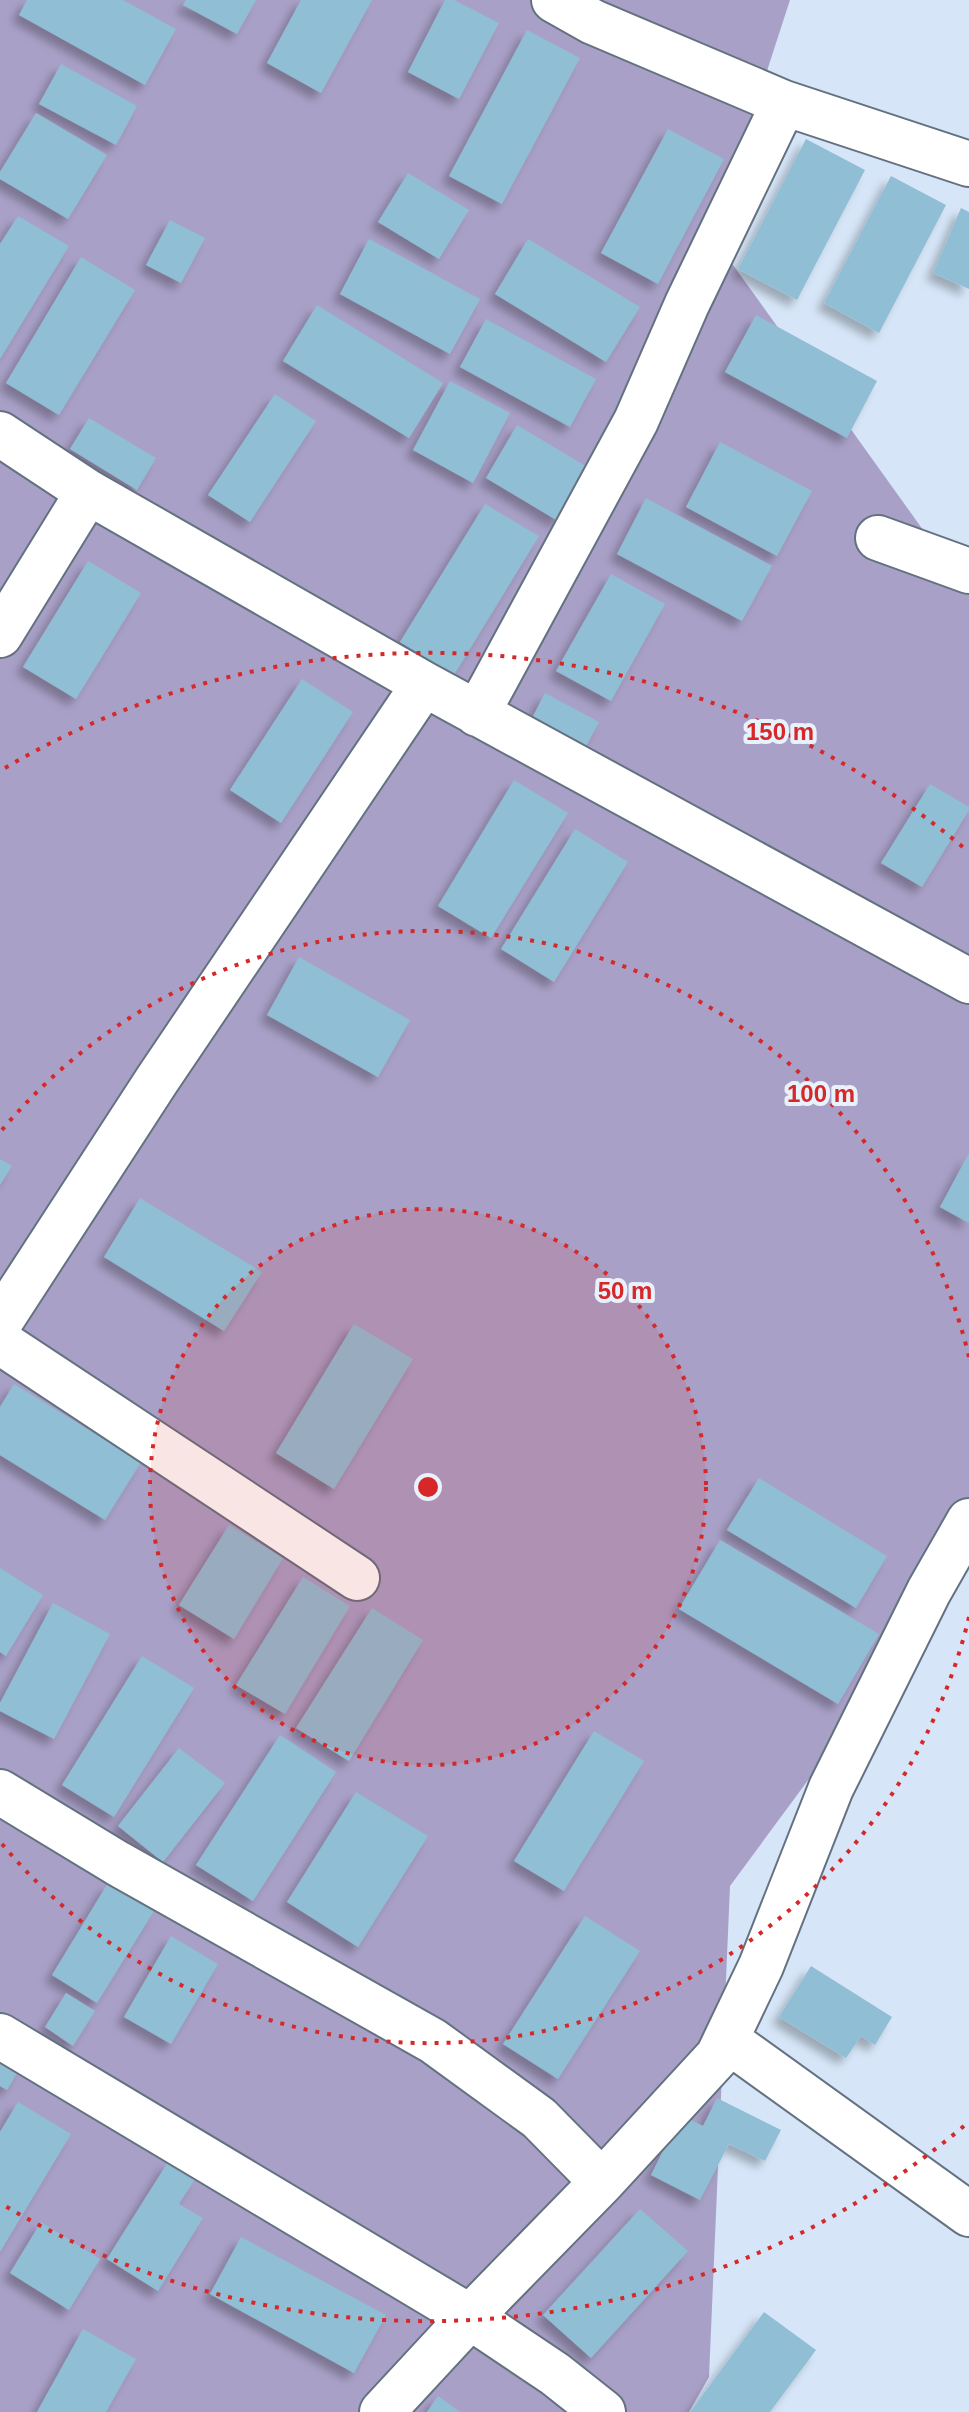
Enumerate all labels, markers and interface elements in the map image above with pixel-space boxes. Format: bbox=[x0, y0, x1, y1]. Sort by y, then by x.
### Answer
text: 150 m bbox=[746, 718, 814, 745]
text: 100 m bbox=[787, 1080, 855, 1107]
text: 50 m bbox=[598, 1277, 652, 1304]
centre of rings bbox=[414, 1473, 442, 1501]

